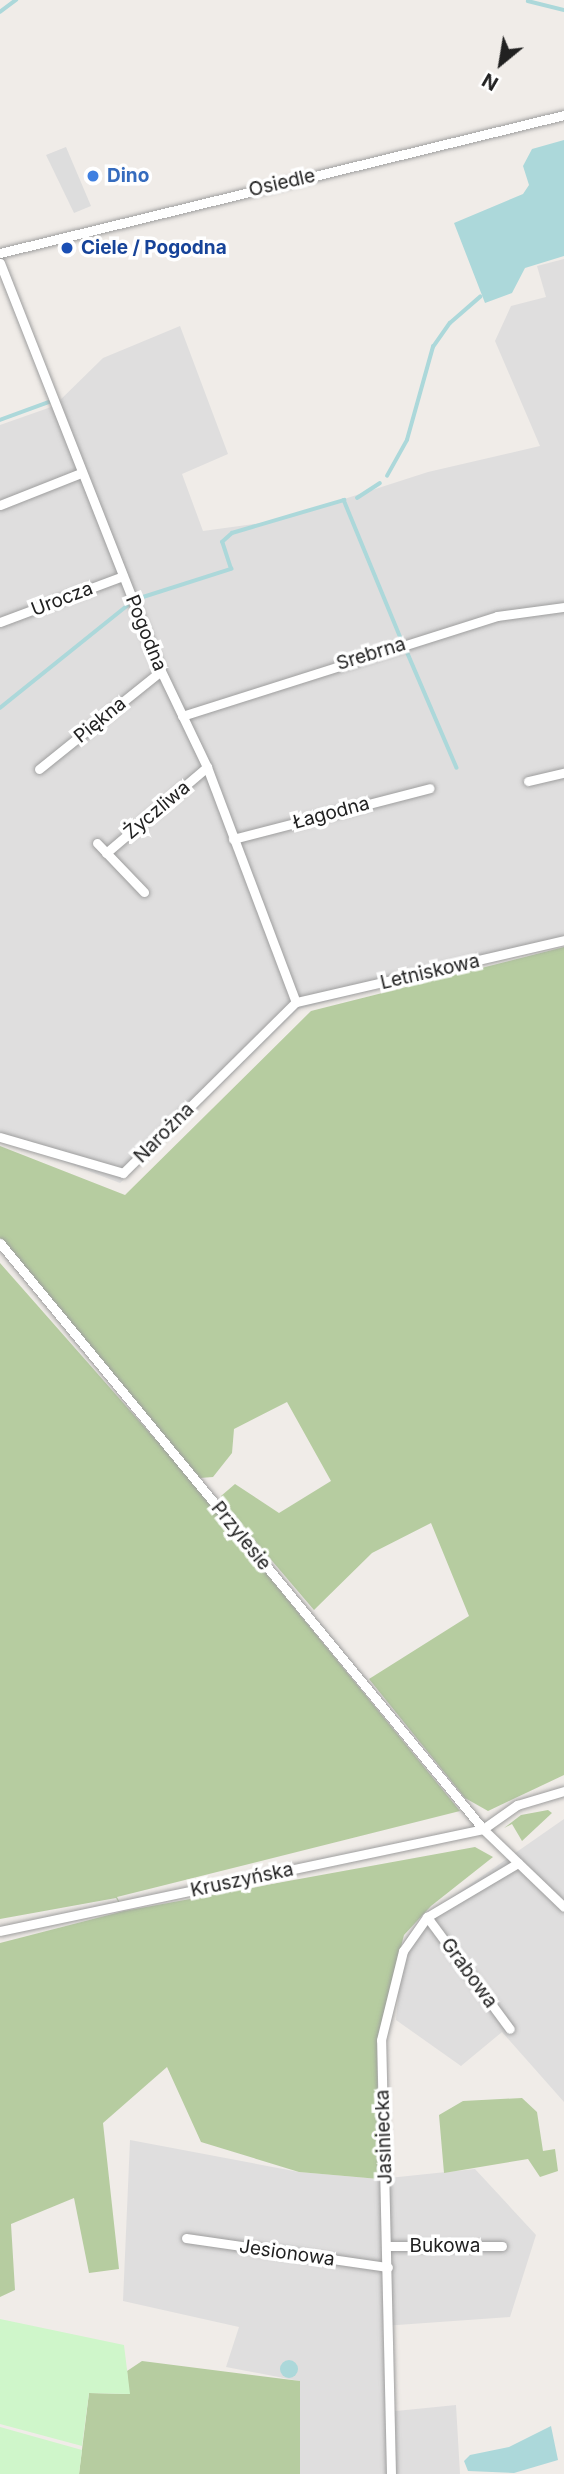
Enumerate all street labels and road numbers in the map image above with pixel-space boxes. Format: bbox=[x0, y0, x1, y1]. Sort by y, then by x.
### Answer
street label: Osiedle bbox=[247, 164, 317, 202]
street label: Urocza bbox=[28, 577, 96, 621]
street label: Pogodna bbox=[120, 592, 172, 674]
street label: Srebrna bbox=[334, 633, 408, 675]
street label: Piękna bbox=[69, 692, 131, 748]
street label: Życzliwa bbox=[120, 776, 194, 844]
street label: Łagodna bbox=[290, 792, 372, 834]
street label: Letniskowa bbox=[378, 950, 482, 994]
street label: Narożna bbox=[129, 1098, 199, 1168]
street label: Przylesie bbox=[206, 1497, 276, 1575]
street label: Kruszyńska bbox=[188, 1858, 296, 1902]
street label: Grabowa bbox=[436, 1934, 502, 2012]
street label: Jasiniecka bbox=[371, 2089, 397, 2185]
street label: Jesionowa bbox=[238, 2235, 336, 2271]
street label: Bukowa bbox=[410, 2235, 480, 2257]

